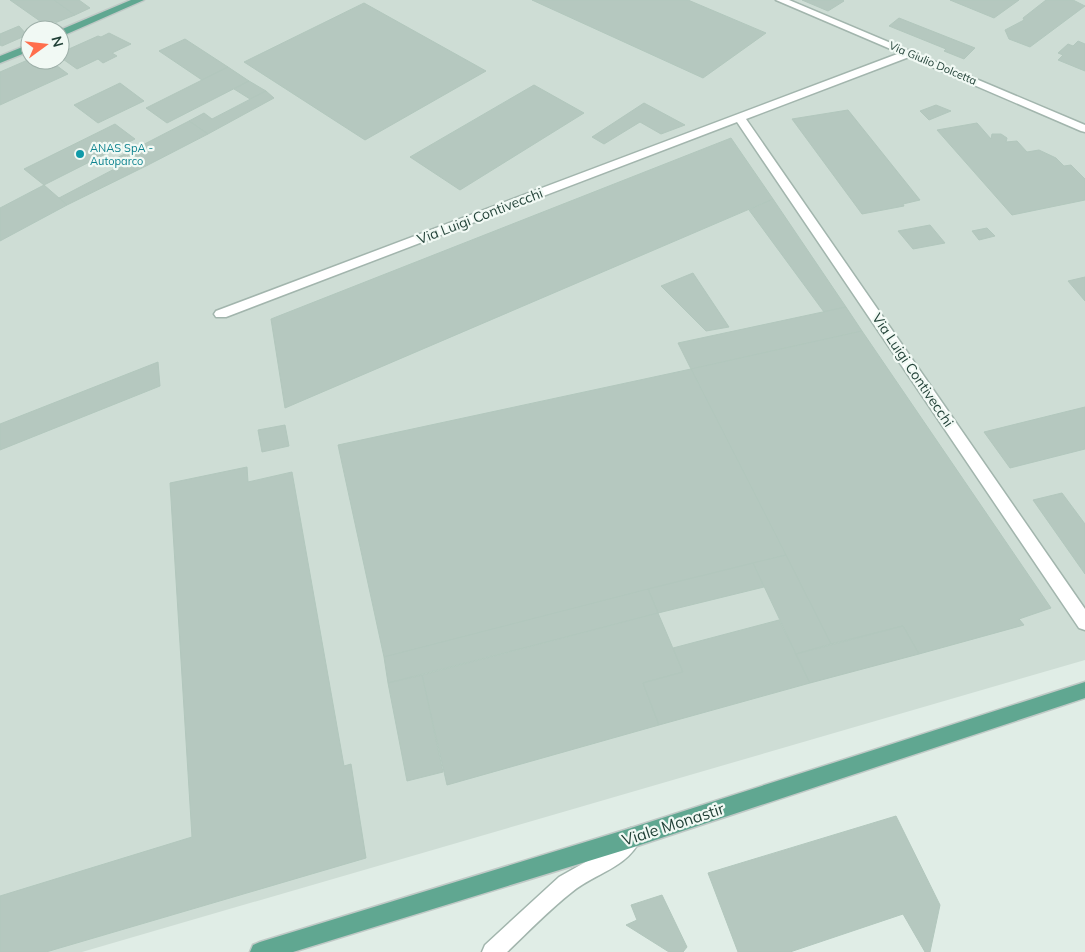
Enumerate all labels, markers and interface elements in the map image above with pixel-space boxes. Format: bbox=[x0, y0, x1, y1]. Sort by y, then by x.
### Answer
north arrow bbox=[20, 20, 70, 70]
text: N bbox=[47, 34, 68, 49]
street label: Via Giulio Dolcetta bbox=[887, 38, 979, 88]
place label: ANAS SpA - Autoparco bbox=[90, 141, 153, 168]
marker: ANAS SpA - Autoparco bbox=[74, 148, 86, 160]
street label: Via Luigi Contivecchi bbox=[415, 184, 545, 248]
street label: Via Luigi Contivecchi bbox=[868, 310, 958, 430]
street label: Viale Monastir bbox=[619, 798, 727, 850]

